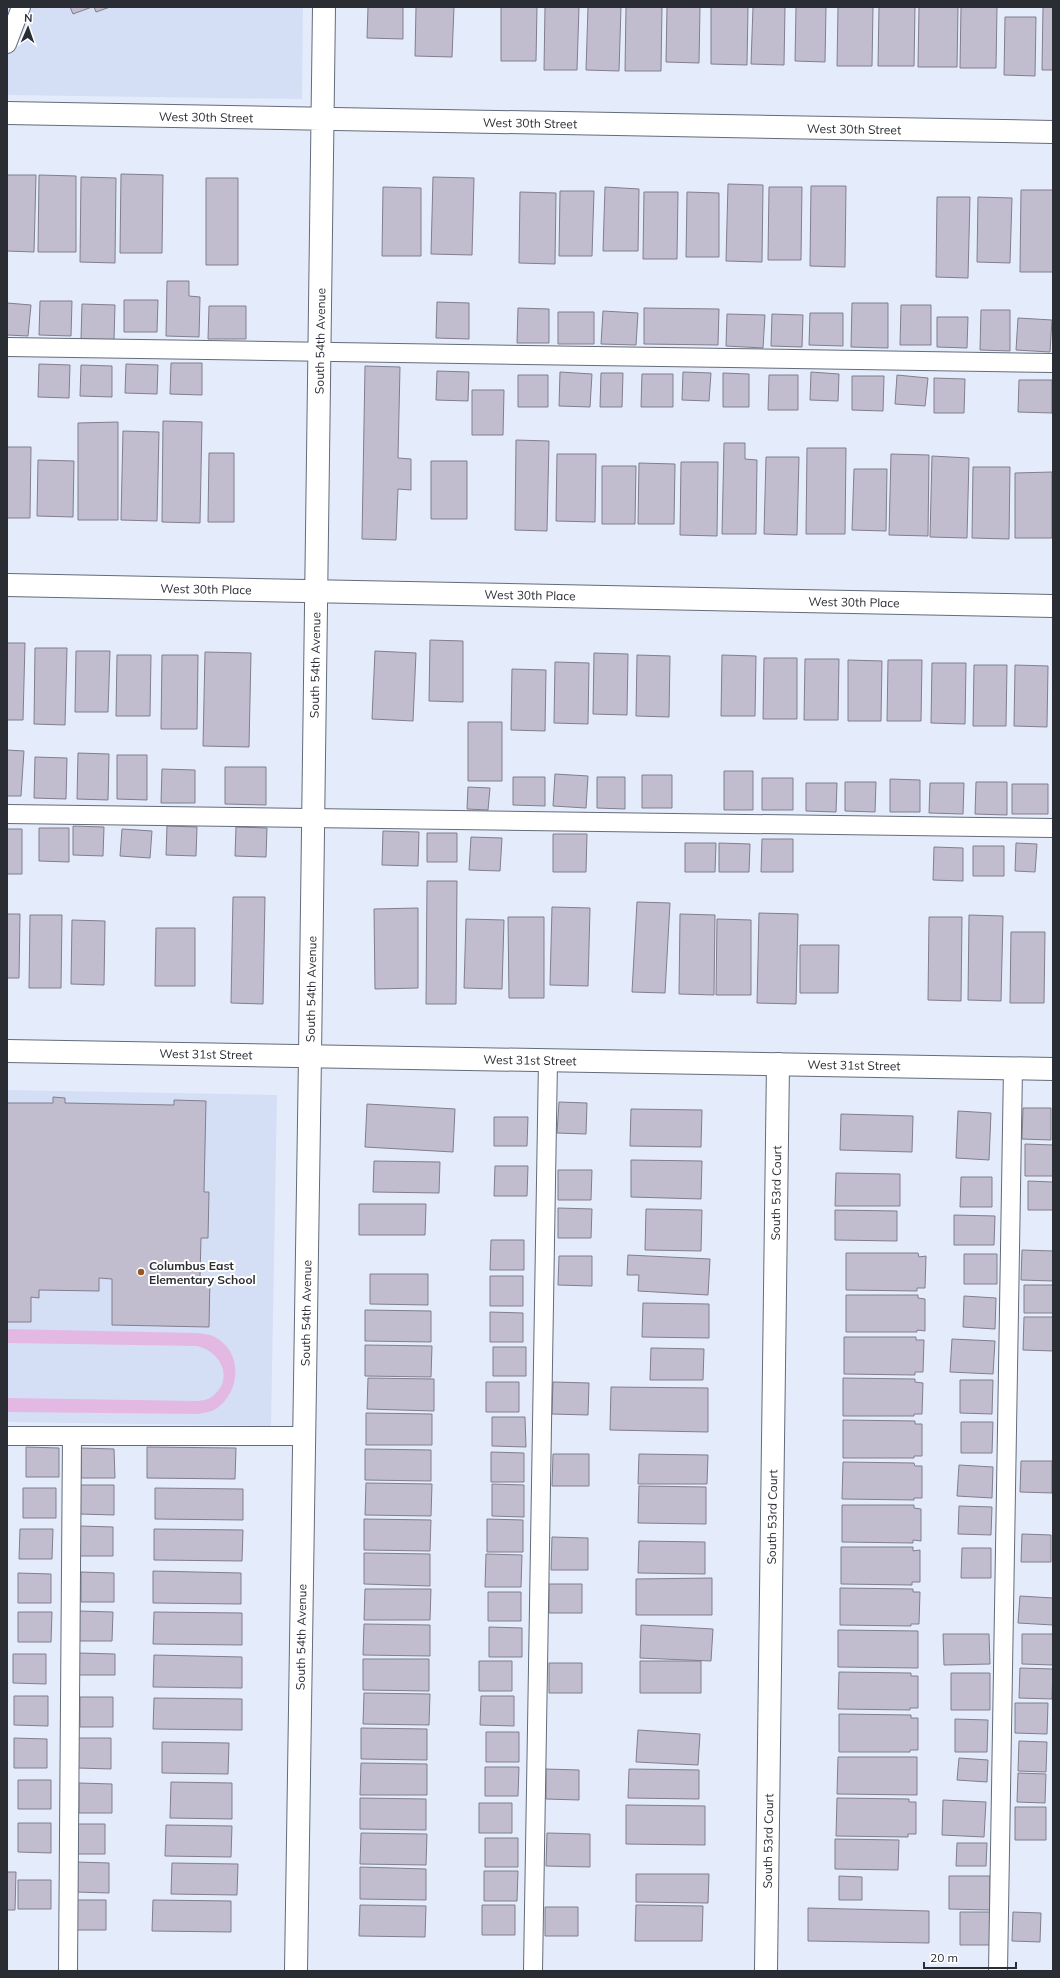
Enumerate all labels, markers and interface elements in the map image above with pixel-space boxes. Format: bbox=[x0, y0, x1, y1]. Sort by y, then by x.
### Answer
north arrow bbox=[8, 8, 48, 48]
text: N bbox=[24, 11, 33, 25]
street label: West 30th Street bbox=[159, 109, 253, 125]
street label: West 30th Street bbox=[483, 115, 577, 131]
street label: West 30th Street bbox=[807, 121, 901, 137]
street label: South 54th Avenue bbox=[312, 288, 328, 394]
street label: West 30th Place bbox=[160, 581, 252, 597]
street label: West 30th Place bbox=[484, 587, 576, 603]
street label: West 30th Place bbox=[808, 594, 900, 610]
street label: South 54th Avenue bbox=[307, 612, 323, 718]
street label: South 54th Avenue bbox=[303, 936, 319, 1042]
street label: West 31st Street bbox=[159, 1046, 253, 1062]
street label: West 31st Street bbox=[483, 1052, 577, 1068]
street label: West 31st Street bbox=[807, 1057, 901, 1073]
street label: South 53rd Court bbox=[768, 1145, 784, 1241]
place label: Columbus East Elementary School bbox=[149, 1258, 256, 1287]
street label: South 54th Avenue bbox=[298, 1260, 314, 1366]
marker: Columbus East Elementary School bbox=[136, 1267, 146, 1277]
street label: South 53rd Court bbox=[764, 1469, 780, 1565]
street label: South 54th Avenue bbox=[293, 1584, 309, 1690]
street label: South 53rd Court bbox=[760, 1793, 776, 1889]
scale bar bbox=[924, 1944, 1016, 1970]
text: 20 m bbox=[930, 1950, 958, 1965]

